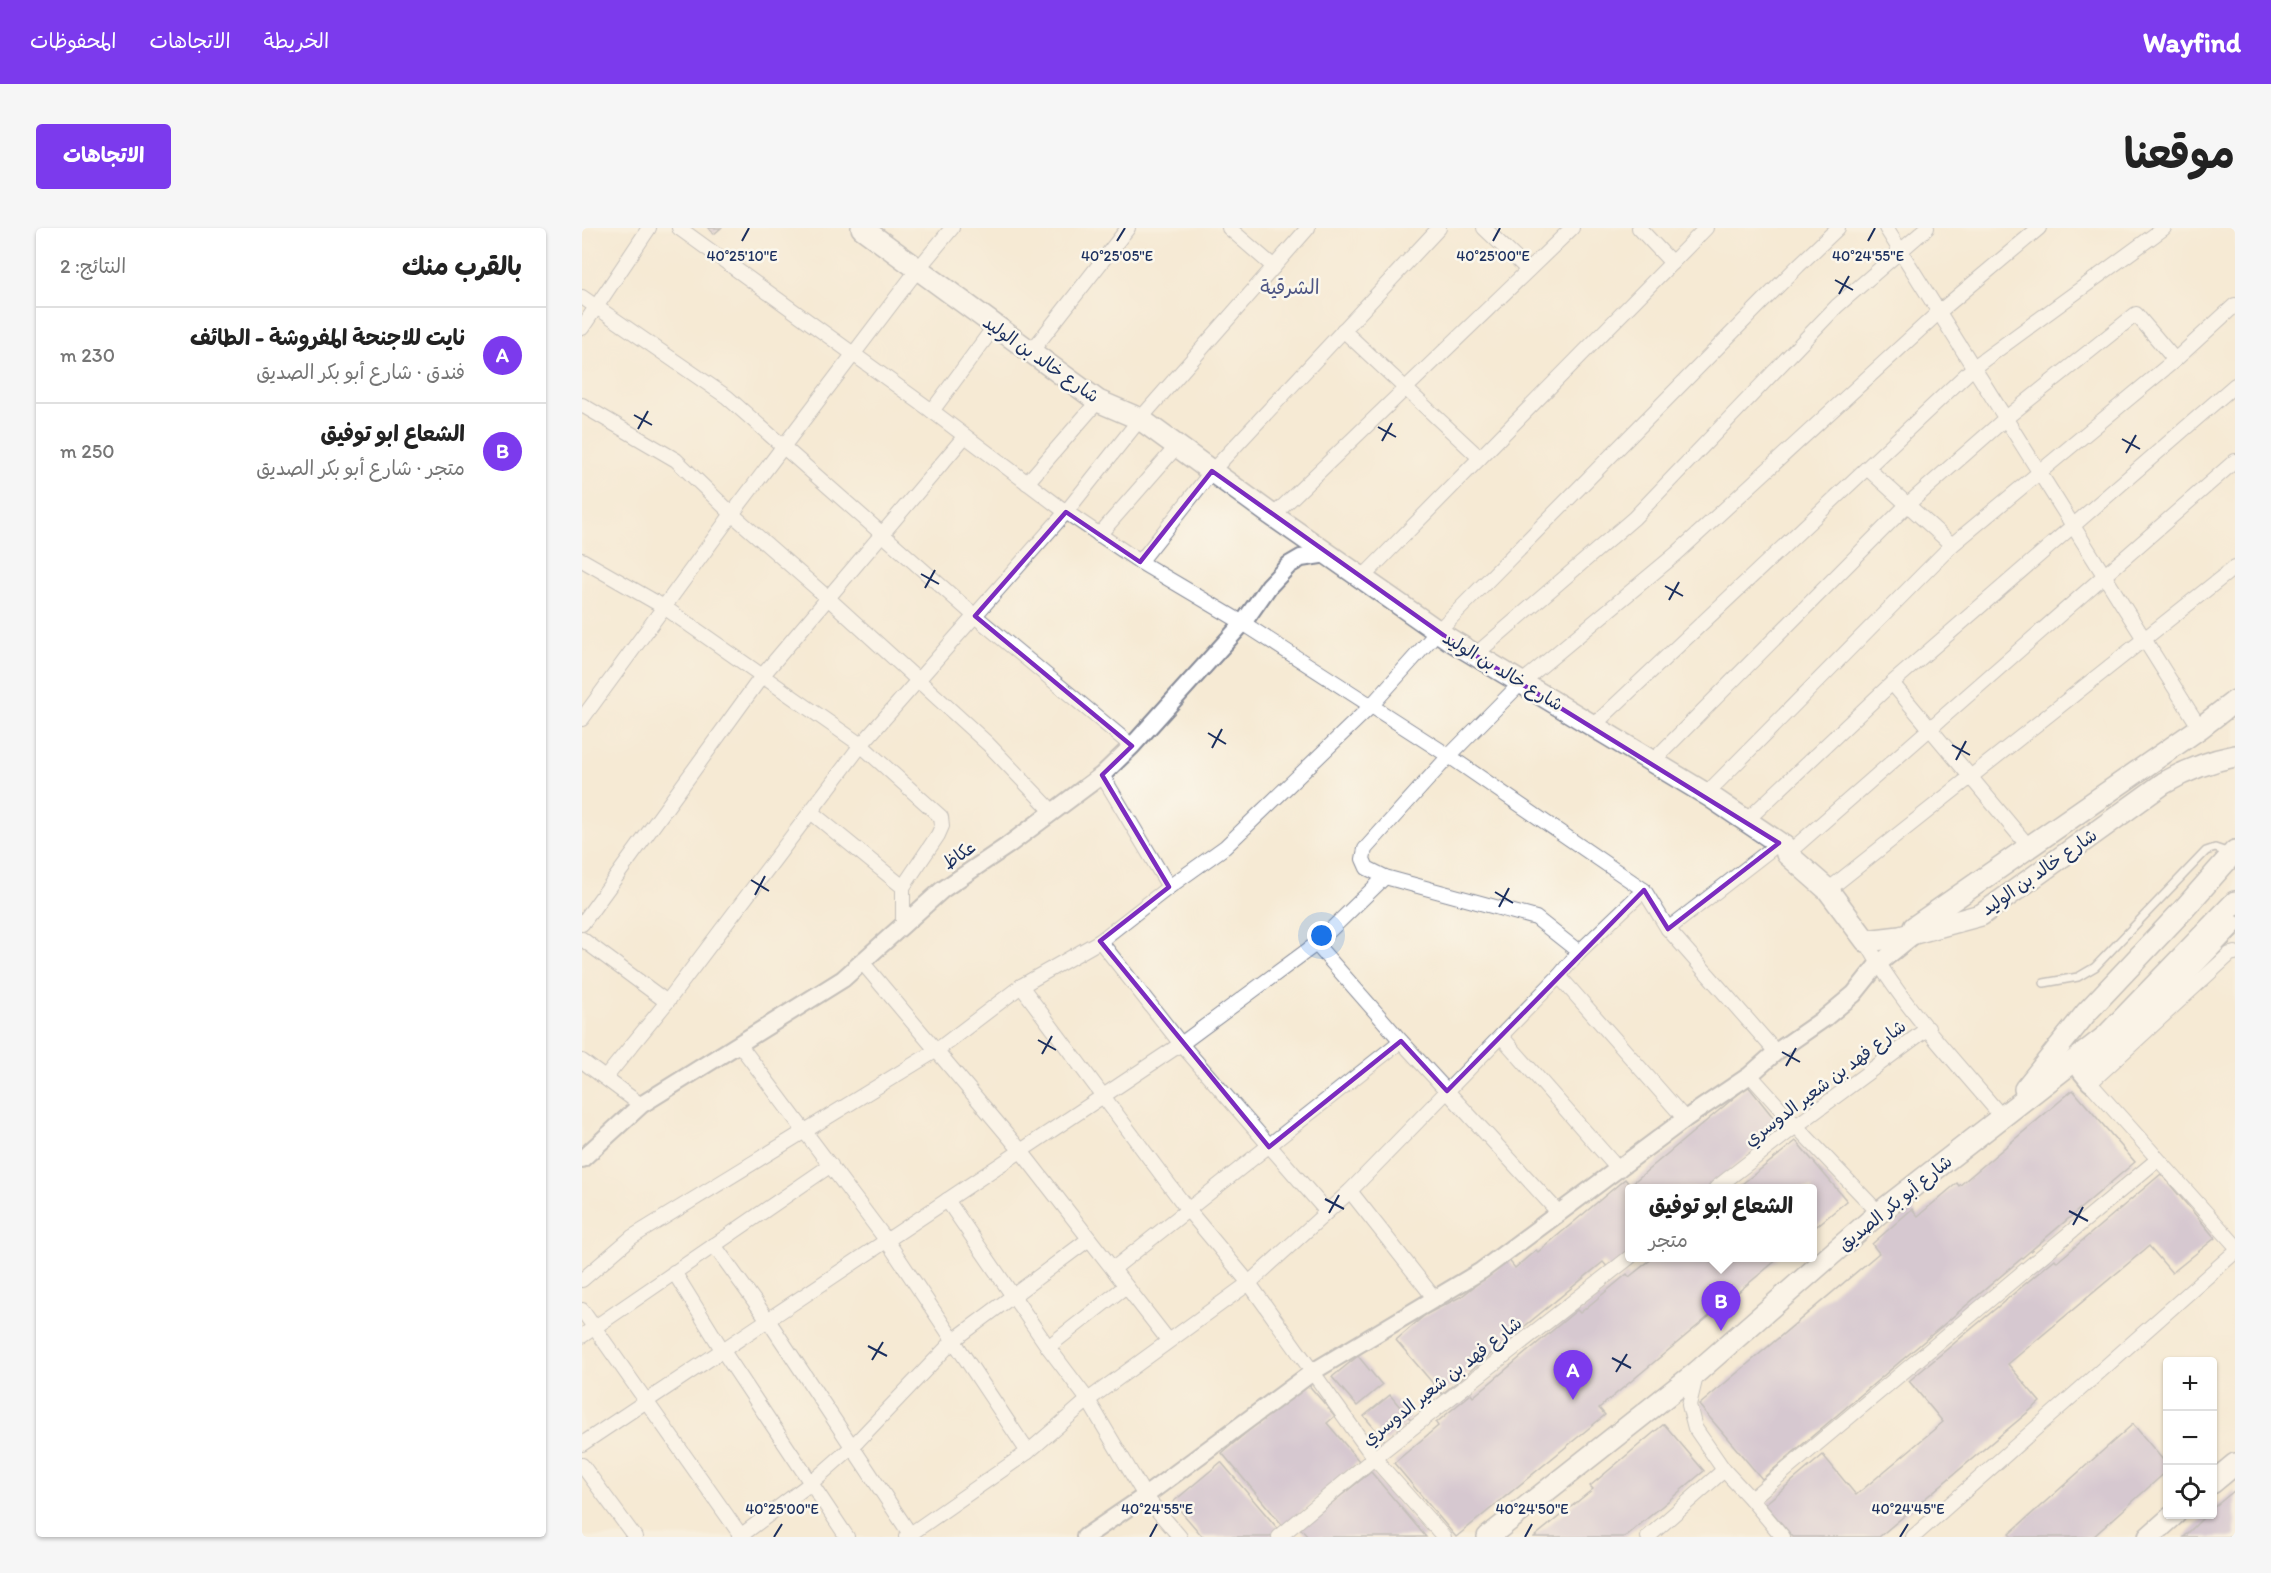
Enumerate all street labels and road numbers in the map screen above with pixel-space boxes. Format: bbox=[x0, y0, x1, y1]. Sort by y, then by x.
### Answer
street label: شارع خالد بن الوليد bbox=[978, 311, 1103, 408]
street label: شارع خالد بن الوليد bbox=[1438, 626, 1567, 716]
street label: شارع خالد بن الوليد bbox=[1977, 824, 2102, 921]
street label: عكاظ bbox=[938, 836, 980, 874]
street label: شارع فهد بن شعير الدوسري bbox=[1740, 1015, 1911, 1153]
street label: شارع أبو بكر الصديق bbox=[1834, 1150, 1957, 1256]
street label: شارع فهد بن شعير الدوسري bbox=[1358, 1312, 1528, 1452]

